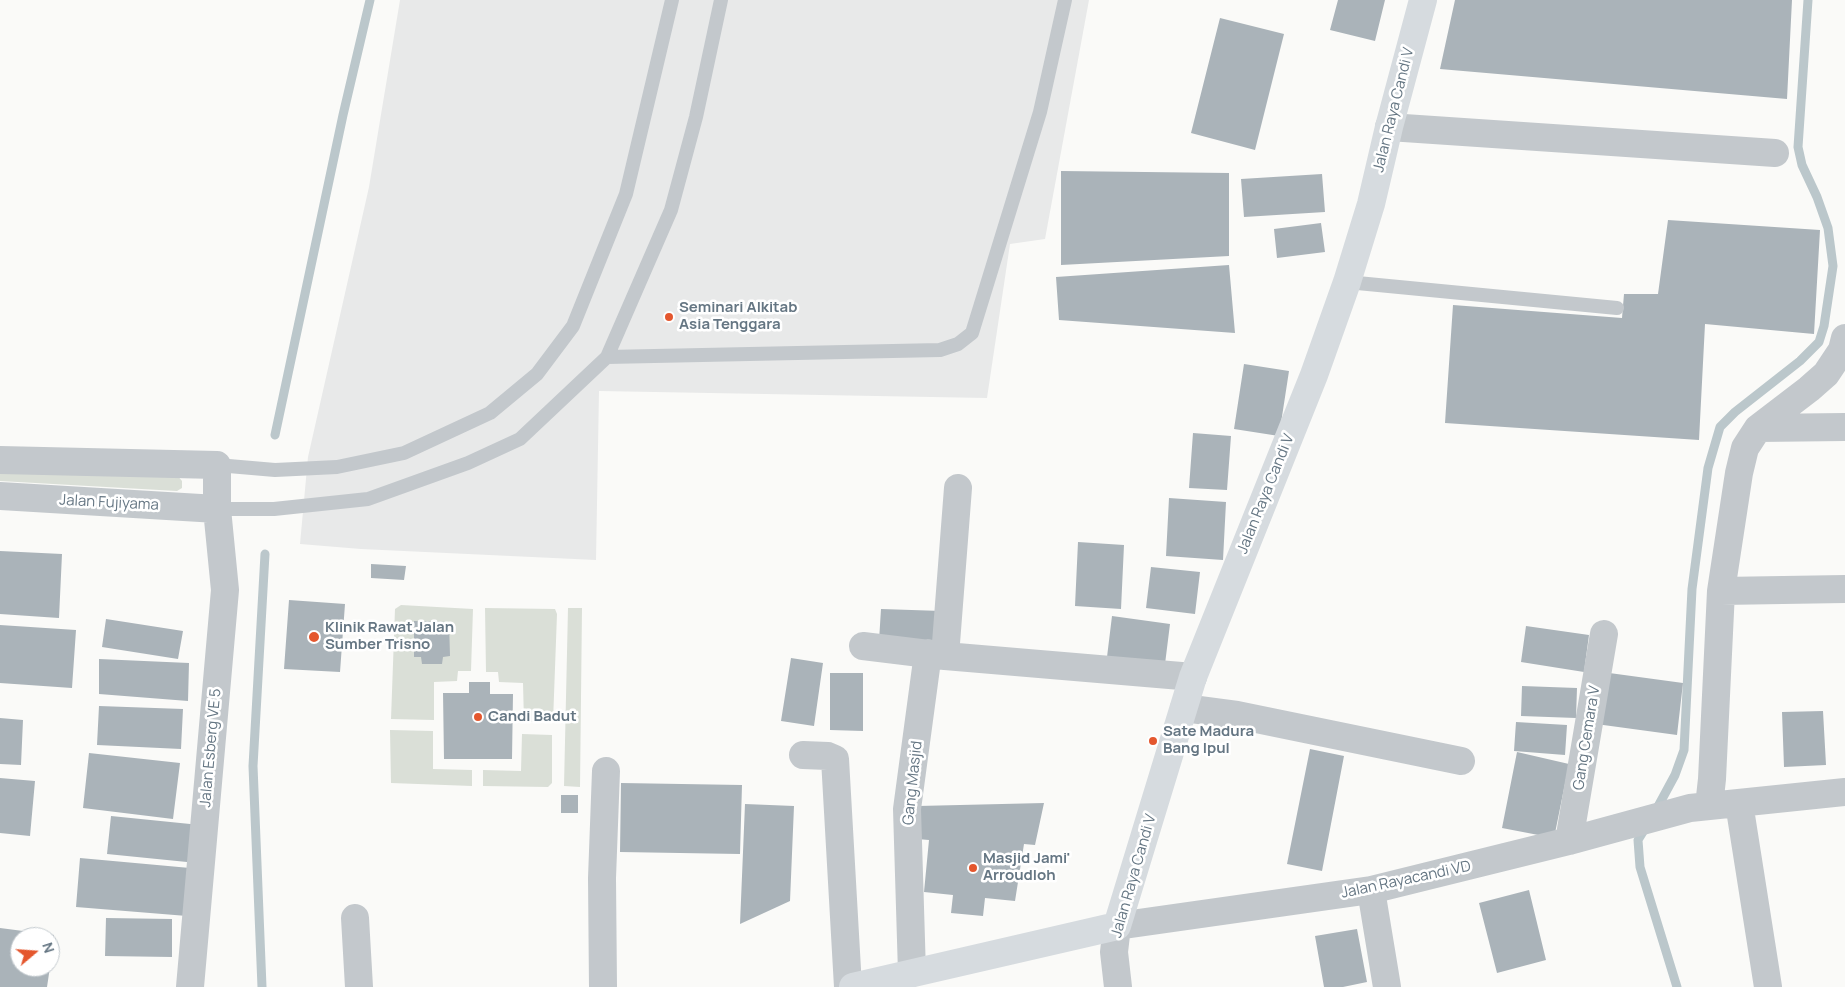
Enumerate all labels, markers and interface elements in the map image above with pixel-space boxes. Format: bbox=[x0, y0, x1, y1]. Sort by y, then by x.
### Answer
street label: Jalan Raya Candi V bbox=[1370, 46, 1418, 174]
place label: Seminari Alkitab Asia Tenggara bbox=[679, 299, 797, 334]
marker: Seminari Alkitab Asia Tenggara bbox=[663, 311, 675, 323]
street label: Jalan Raya Candi V bbox=[1234, 431, 1298, 557]
street label: Jalan Fujiyama bbox=[59, 491, 159, 515]
place label: Klinik Rawat Jalan Sumber Trisno bbox=[325, 619, 454, 654]
marker: Klinik Rawat Jalan Sumber Trisno bbox=[307, 630, 321, 644]
street label: Gang Cemara V bbox=[1570, 684, 1604, 792]
street label: Jalan Esberg VE 5 bbox=[197, 688, 225, 808]
place label: Candi Badut bbox=[488, 708, 577, 726]
marker: Candi Badut bbox=[472, 711, 484, 723]
place label: Sate Madura Bang Ipul bbox=[1163, 723, 1254, 758]
marker: Sate Madura Bang Ipul bbox=[1147, 735, 1159, 747]
street label: Gang Masjid bbox=[900, 740, 926, 826]
street label: Jalan Raya Candi V bbox=[1108, 812, 1160, 940]
place label: Masjid Jami' Arroudloh bbox=[983, 850, 1070, 885]
street label: Jalan Rayacandi VD bbox=[1339, 857, 1473, 903]
marker: Masjid Jami' Arroudloh bbox=[967, 862, 979, 874]
north arrow bbox=[10, 927, 60, 977]
text: N bbox=[38, 940, 59, 955]

